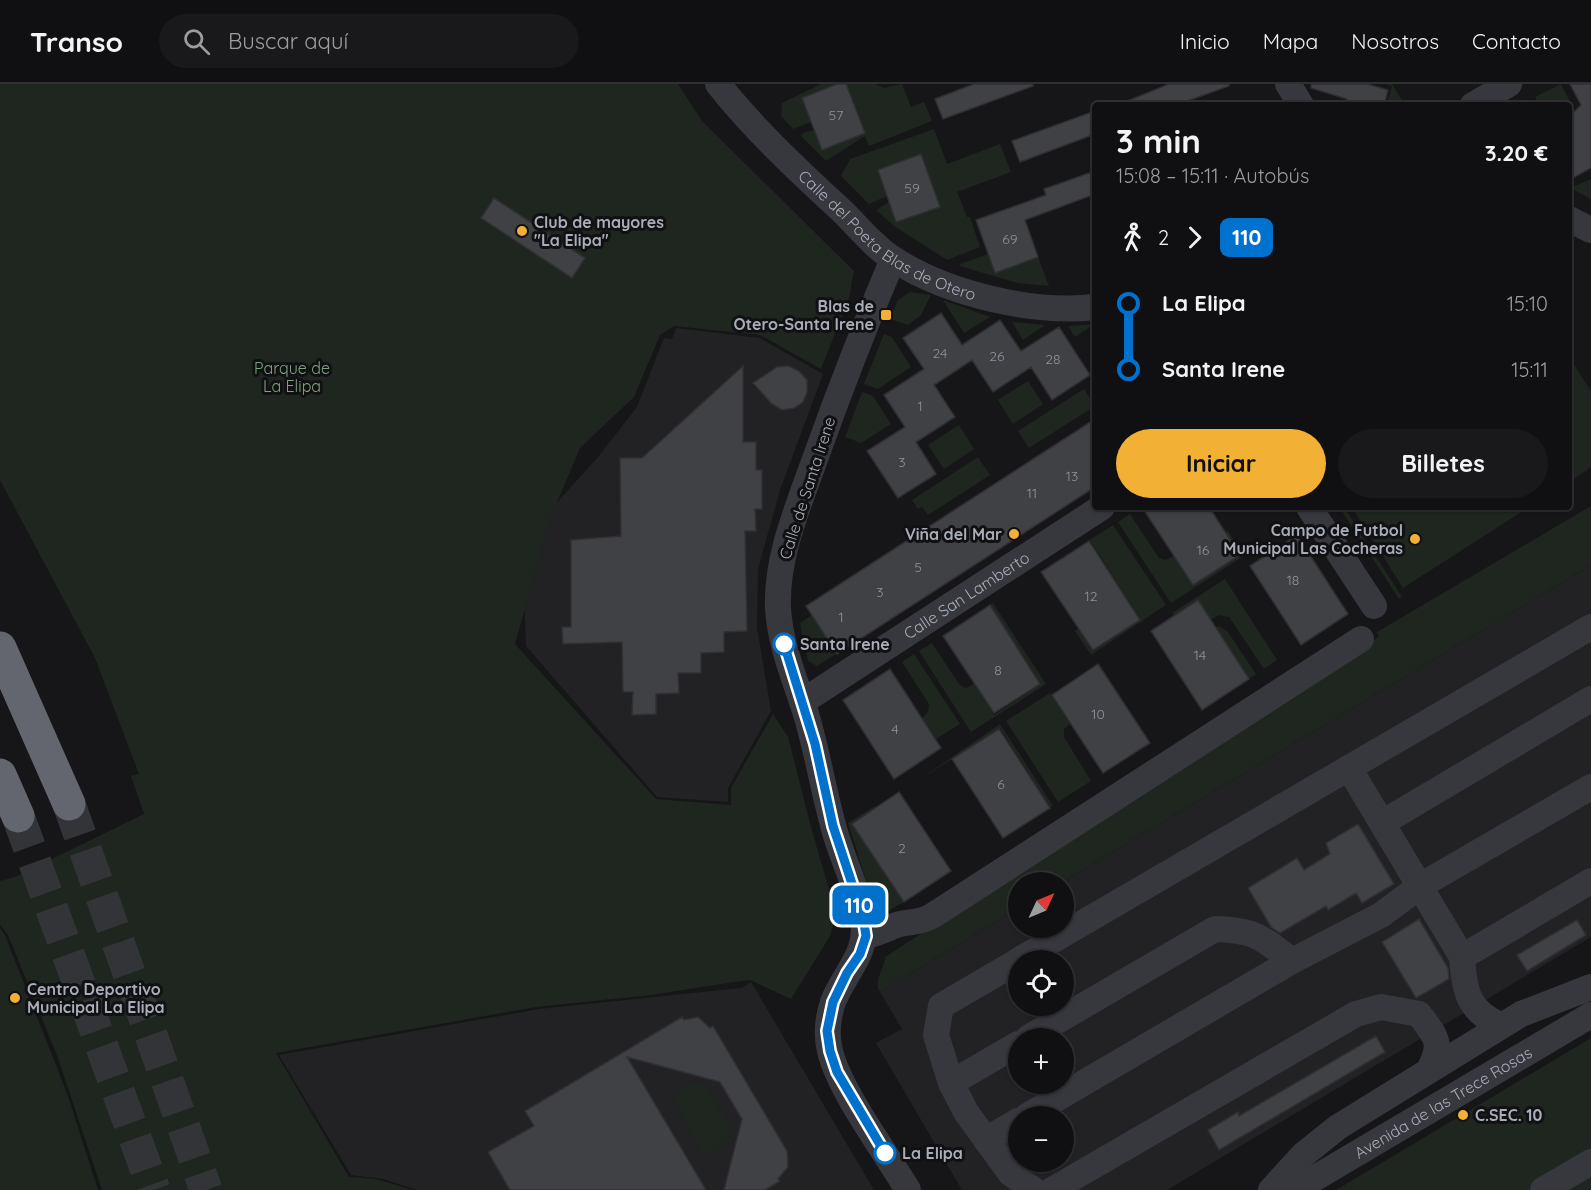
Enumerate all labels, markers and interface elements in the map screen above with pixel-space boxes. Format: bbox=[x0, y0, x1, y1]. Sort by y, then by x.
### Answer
search box bbox=[159, 14, 579, 68]
text: Transo bbox=[30, 24, 123, 59]
icon: search bbox=[180, 25, 213, 58]
text: Buscar aquí bbox=[228, 27, 348, 55]
text: Inicio bbox=[1180, 28, 1230, 54]
text: Mapa bbox=[1263, 28, 1318, 54]
text: Nosotros bbox=[1351, 28, 1439, 54]
text: Contacto bbox=[1472, 28, 1561, 54]
house number: 57 bbox=[829, 106, 843, 124]
text: 3 min bbox=[1116, 120, 1201, 161]
text: 3.20 € bbox=[1485, 139, 1548, 167]
text: 15:08 – 15:11 · Autobús bbox=[1116, 163, 1309, 188]
street label: Calle del Poeta Blas de Otero bbox=[794, 166, 978, 304]
house number: 59 bbox=[904, 179, 920, 197]
place label: Club de mayores "La Elipa" bbox=[534, 212, 664, 250]
icon: walk bbox=[1116, 221, 1149, 254]
icon: forward bbox=[1178, 221, 1211, 254]
marker: Club de mayores "La Elipa" bbox=[515, 224, 529, 238]
text: 110 bbox=[1232, 224, 1261, 250]
text: 2 bbox=[1158, 225, 1169, 250]
house number: 69 bbox=[1002, 230, 1018, 248]
text: La Elipa bbox=[1162, 289, 1246, 317]
text: 15:10 bbox=[1507, 291, 1548, 316]
place label: Blas de Otero-Santa Irene bbox=[733, 296, 874, 334]
marker: Blas de Otero-Santa Irene bbox=[879, 308, 893, 322]
house number: 24 bbox=[933, 344, 947, 362]
house number: 26 bbox=[989, 347, 1005, 365]
house number: 28 bbox=[1045, 350, 1061, 368]
text: Santa Irene bbox=[1162, 355, 1285, 383]
text: 15:11 bbox=[1511, 357, 1548, 382]
park label: Parque de La Elipa bbox=[254, 358, 330, 396]
house number: 1 bbox=[917, 397, 923, 415]
street label: Calle de Santa Irene bbox=[775, 414, 839, 562]
button: Iniciar bbox=[1116, 429, 1326, 498]
button: Billetes bbox=[1338, 429, 1548, 498]
house number: 3 bbox=[898, 453, 906, 471]
house number: 13 bbox=[1066, 467, 1078, 485]
house number: 11 bbox=[1027, 484, 1037, 502]
place label: Campo de Futbol Municipal Las Cocheras bbox=[1223, 520, 1403, 558]
place label: Viña del Mar bbox=[905, 524, 1002, 544]
marker: Viña del Mar bbox=[1007, 527, 1021, 541]
marker: Campo de Futbol Municipal Las Cocheras bbox=[1408, 532, 1422, 546]
house number: 16 bbox=[1197, 541, 1210, 559]
street label: Calle San Lamberto bbox=[900, 547, 1033, 643]
house number: 5 bbox=[914, 558, 922, 576]
house number: 18 bbox=[1287, 571, 1299, 589]
house number: 3 bbox=[876, 583, 884, 601]
house number: 12 bbox=[1085, 587, 1098, 605]
house number: 1 bbox=[838, 608, 844, 626]
marker: Santa Irene bbox=[773, 633, 795, 655]
place label: Santa Irene bbox=[800, 634, 890, 654]
house number: 14 bbox=[1194, 646, 1206, 664]
house number: 8 bbox=[994, 661, 1002, 679]
house number: 10 bbox=[1091, 705, 1105, 723]
house number: 4 bbox=[891, 720, 899, 738]
house number: 6 bbox=[997, 775, 1005, 793]
house number: 2 bbox=[898, 839, 906, 857]
north arrow bbox=[1008, 872, 1074, 938]
map controls bbox=[1008, 872, 1074, 1172]
line badge: 110 bbox=[824, 886, 894, 924]
text: 110 bbox=[844, 892, 874, 918]
button: locate bbox=[1008, 950, 1074, 1016]
place label: Centro Deportivo Municipal La Elipa bbox=[27, 979, 165, 1017]
marker: Centro Deportivo Municipal La Elipa bbox=[8, 991, 22, 1005]
button: + bbox=[1008, 1028, 1074, 1094]
street label: Avenida de las Trece Rosas bbox=[1351, 1042, 1535, 1163]
place label: C.SEC. 10 bbox=[1475, 1105, 1542, 1125]
button: − bbox=[1008, 1106, 1074, 1172]
marker: C.SEC. 10 bbox=[1456, 1108, 1470, 1122]
marker: La Elipa bbox=[874, 1142, 896, 1164]
place label: La Elipa bbox=[902, 1143, 963, 1163]

